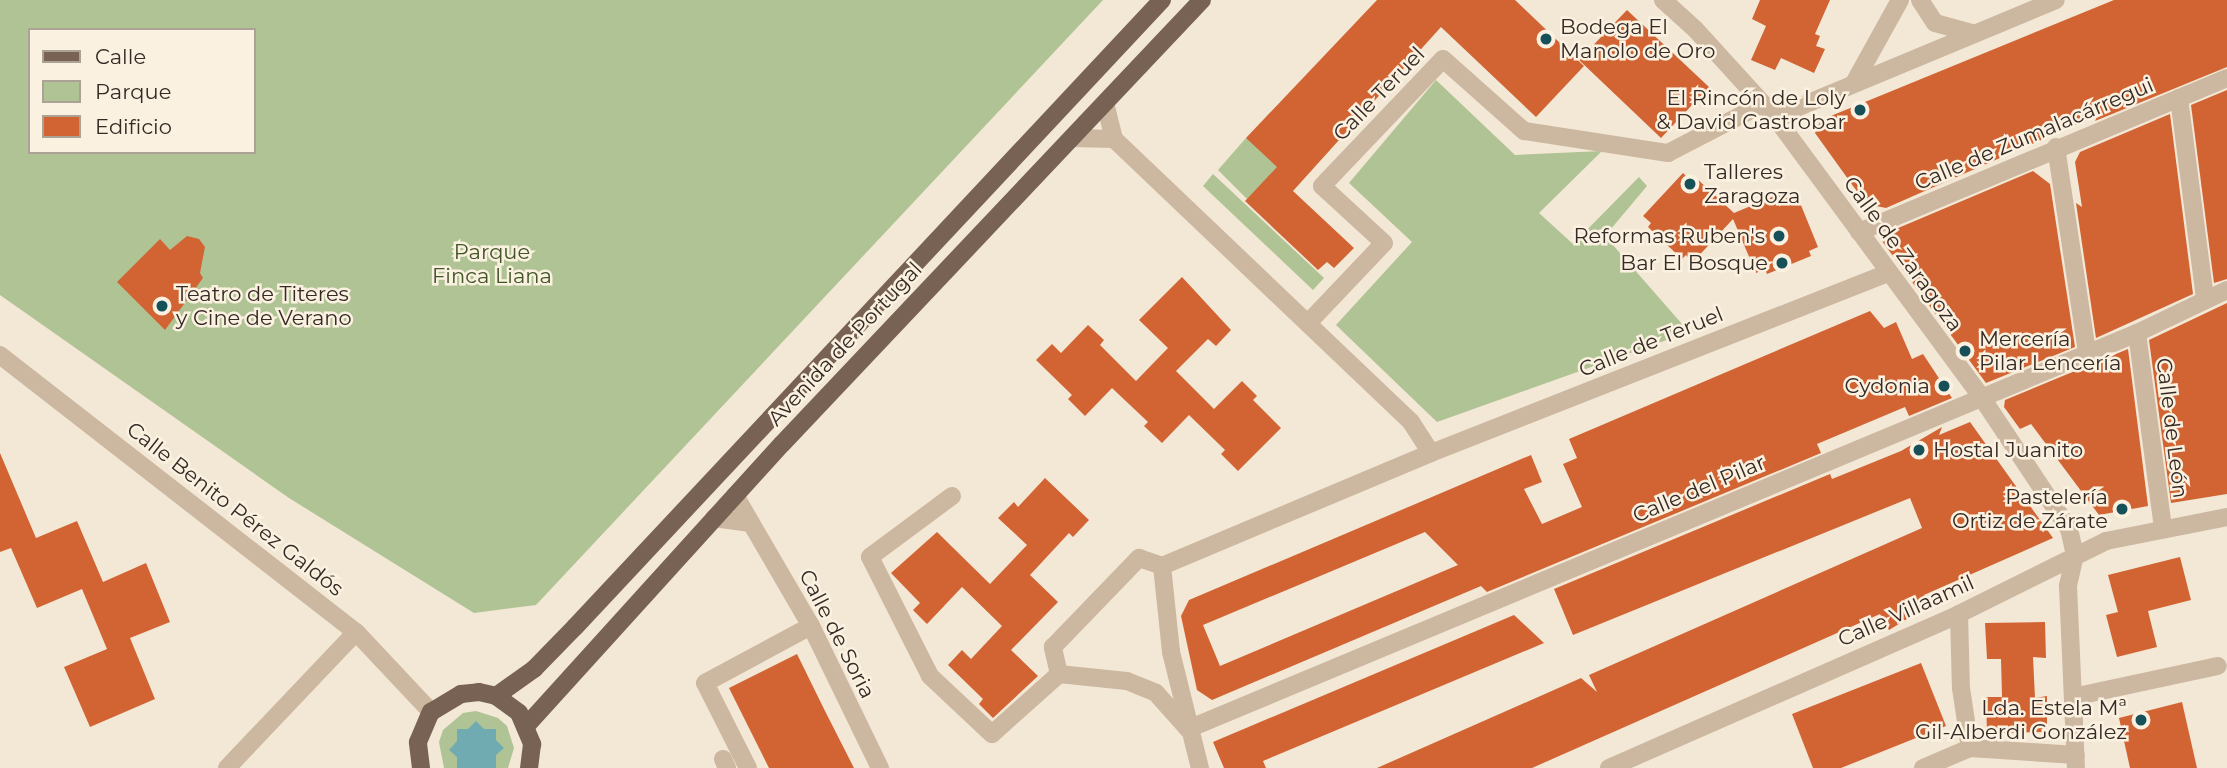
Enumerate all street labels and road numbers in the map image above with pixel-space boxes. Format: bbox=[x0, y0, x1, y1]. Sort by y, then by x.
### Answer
street label: Calle Teruel bbox=[1328, 42, 1430, 146]
street label: Calle de Zumalacárregui bbox=[1911, 72, 2157, 196]
street label: Calle de Zaragoza bbox=[1838, 172, 1968, 336]
street label: Avenida de Portugal bbox=[763, 257, 927, 431]
street label: Calle de Teruel bbox=[1575, 302, 1727, 382]
street label: Calle de León bbox=[2151, 356, 2193, 500]
street label: Calle Benito Pérez Galdós bbox=[122, 417, 348, 601]
street label: Calle del Pilar bbox=[1629, 450, 1769, 528]
street label: Calle de Soria bbox=[794, 565, 880, 703]
street label: Calle Villaamil bbox=[1834, 570, 1978, 652]

